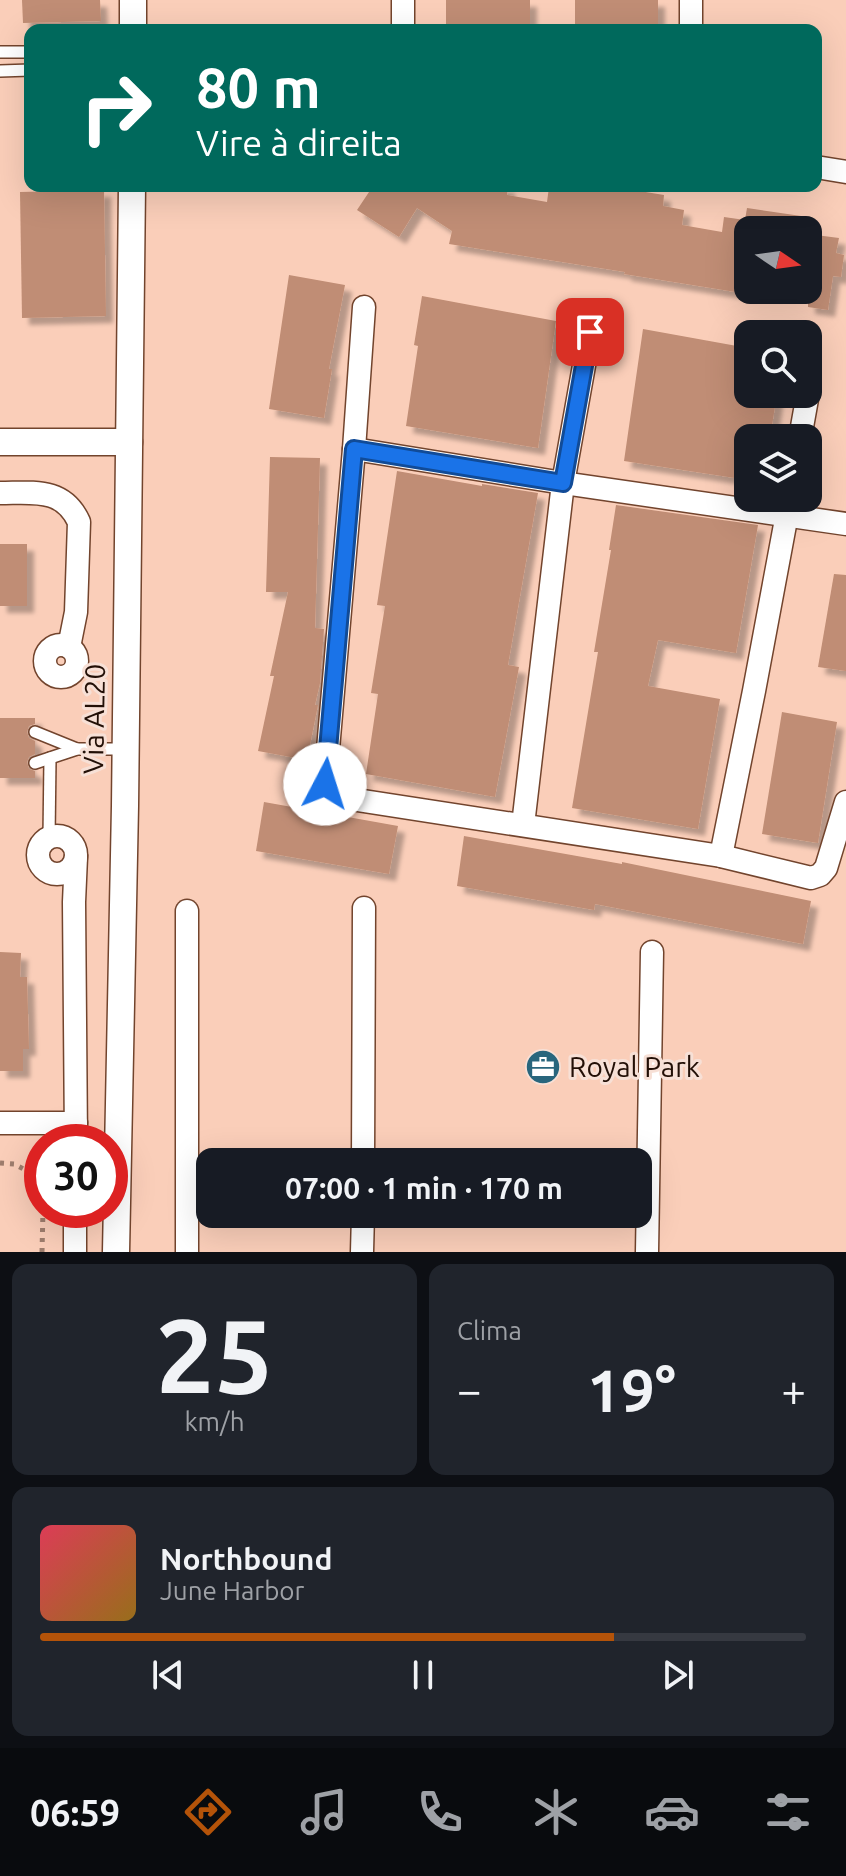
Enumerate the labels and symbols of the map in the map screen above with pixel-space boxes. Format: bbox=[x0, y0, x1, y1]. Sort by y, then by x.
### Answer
north arrow bbox=[734, 216, 822, 304]
pin bbox=[556, 298, 624, 366]
street label: Via AL20 bbox=[77, 664, 110, 774]
position arrow bbox=[283, 742, 367, 826]
office icon: Royal Park bbox=[524, 1048, 562, 1086]
place label: Royal Park bbox=[569, 1051, 700, 1082]
speed limit sign: 30 bbox=[24, 1124, 128, 1228]

